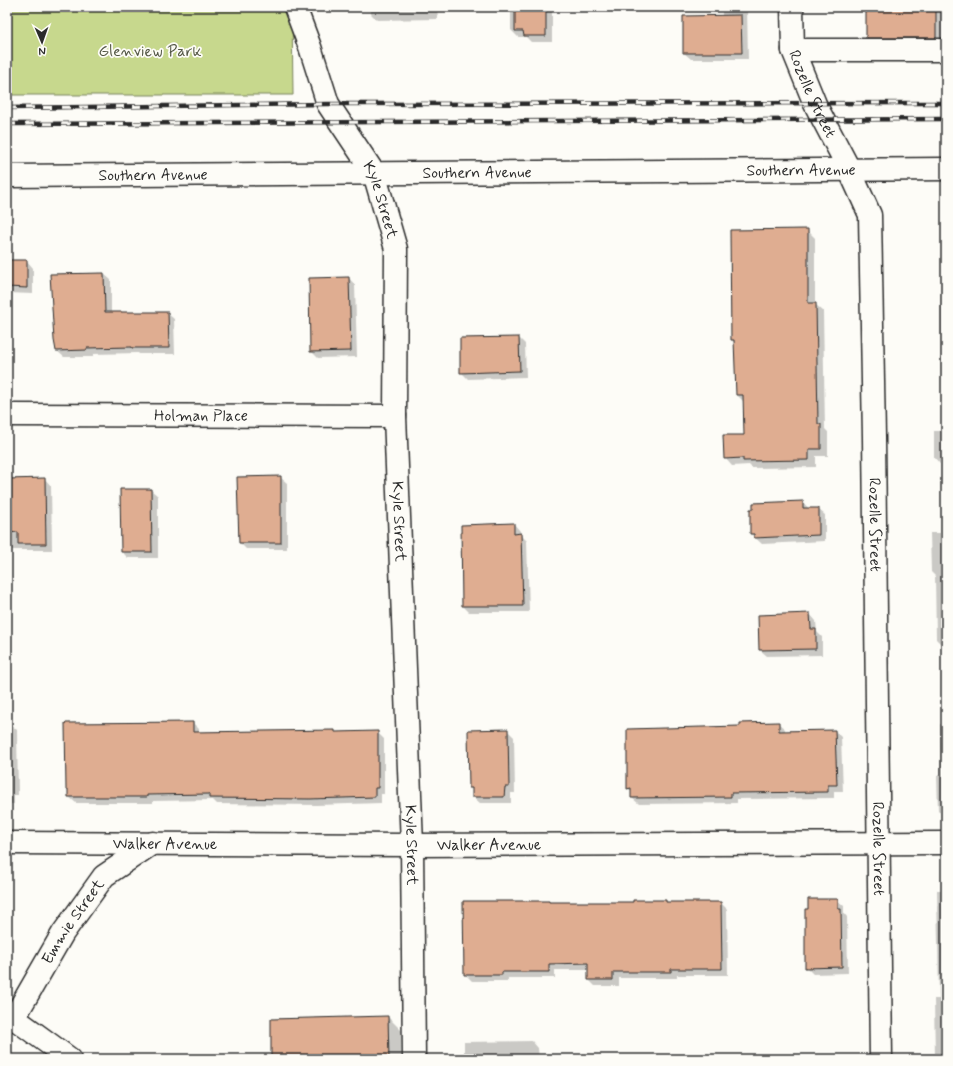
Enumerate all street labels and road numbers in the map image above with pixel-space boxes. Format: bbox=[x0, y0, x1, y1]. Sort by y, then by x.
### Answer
street label: Rozelle Street bbox=[784, 47, 841, 141]
street label: Kyle Street bbox=[358, 157, 403, 242]
street label: Southern Avenue bbox=[746, 159, 856, 181]
street label: Southern Avenue bbox=[422, 162, 532, 183]
street label: Southern Avenue bbox=[98, 164, 208, 186]
street label: Holman Place bbox=[154, 405, 248, 426]
street label: Rozelle Street bbox=[864, 478, 886, 572]
street label: Kyle Street bbox=[387, 481, 411, 563]
street label: Rozelle Street bbox=[868, 801, 890, 896]
street label: Kyle Street bbox=[400, 804, 423, 886]
street label: Walker Avenue bbox=[113, 833, 218, 855]
street label: Walker Avenue bbox=[437, 834, 542, 855]
street label: Emmie Street bbox=[37, 874, 109, 968]

